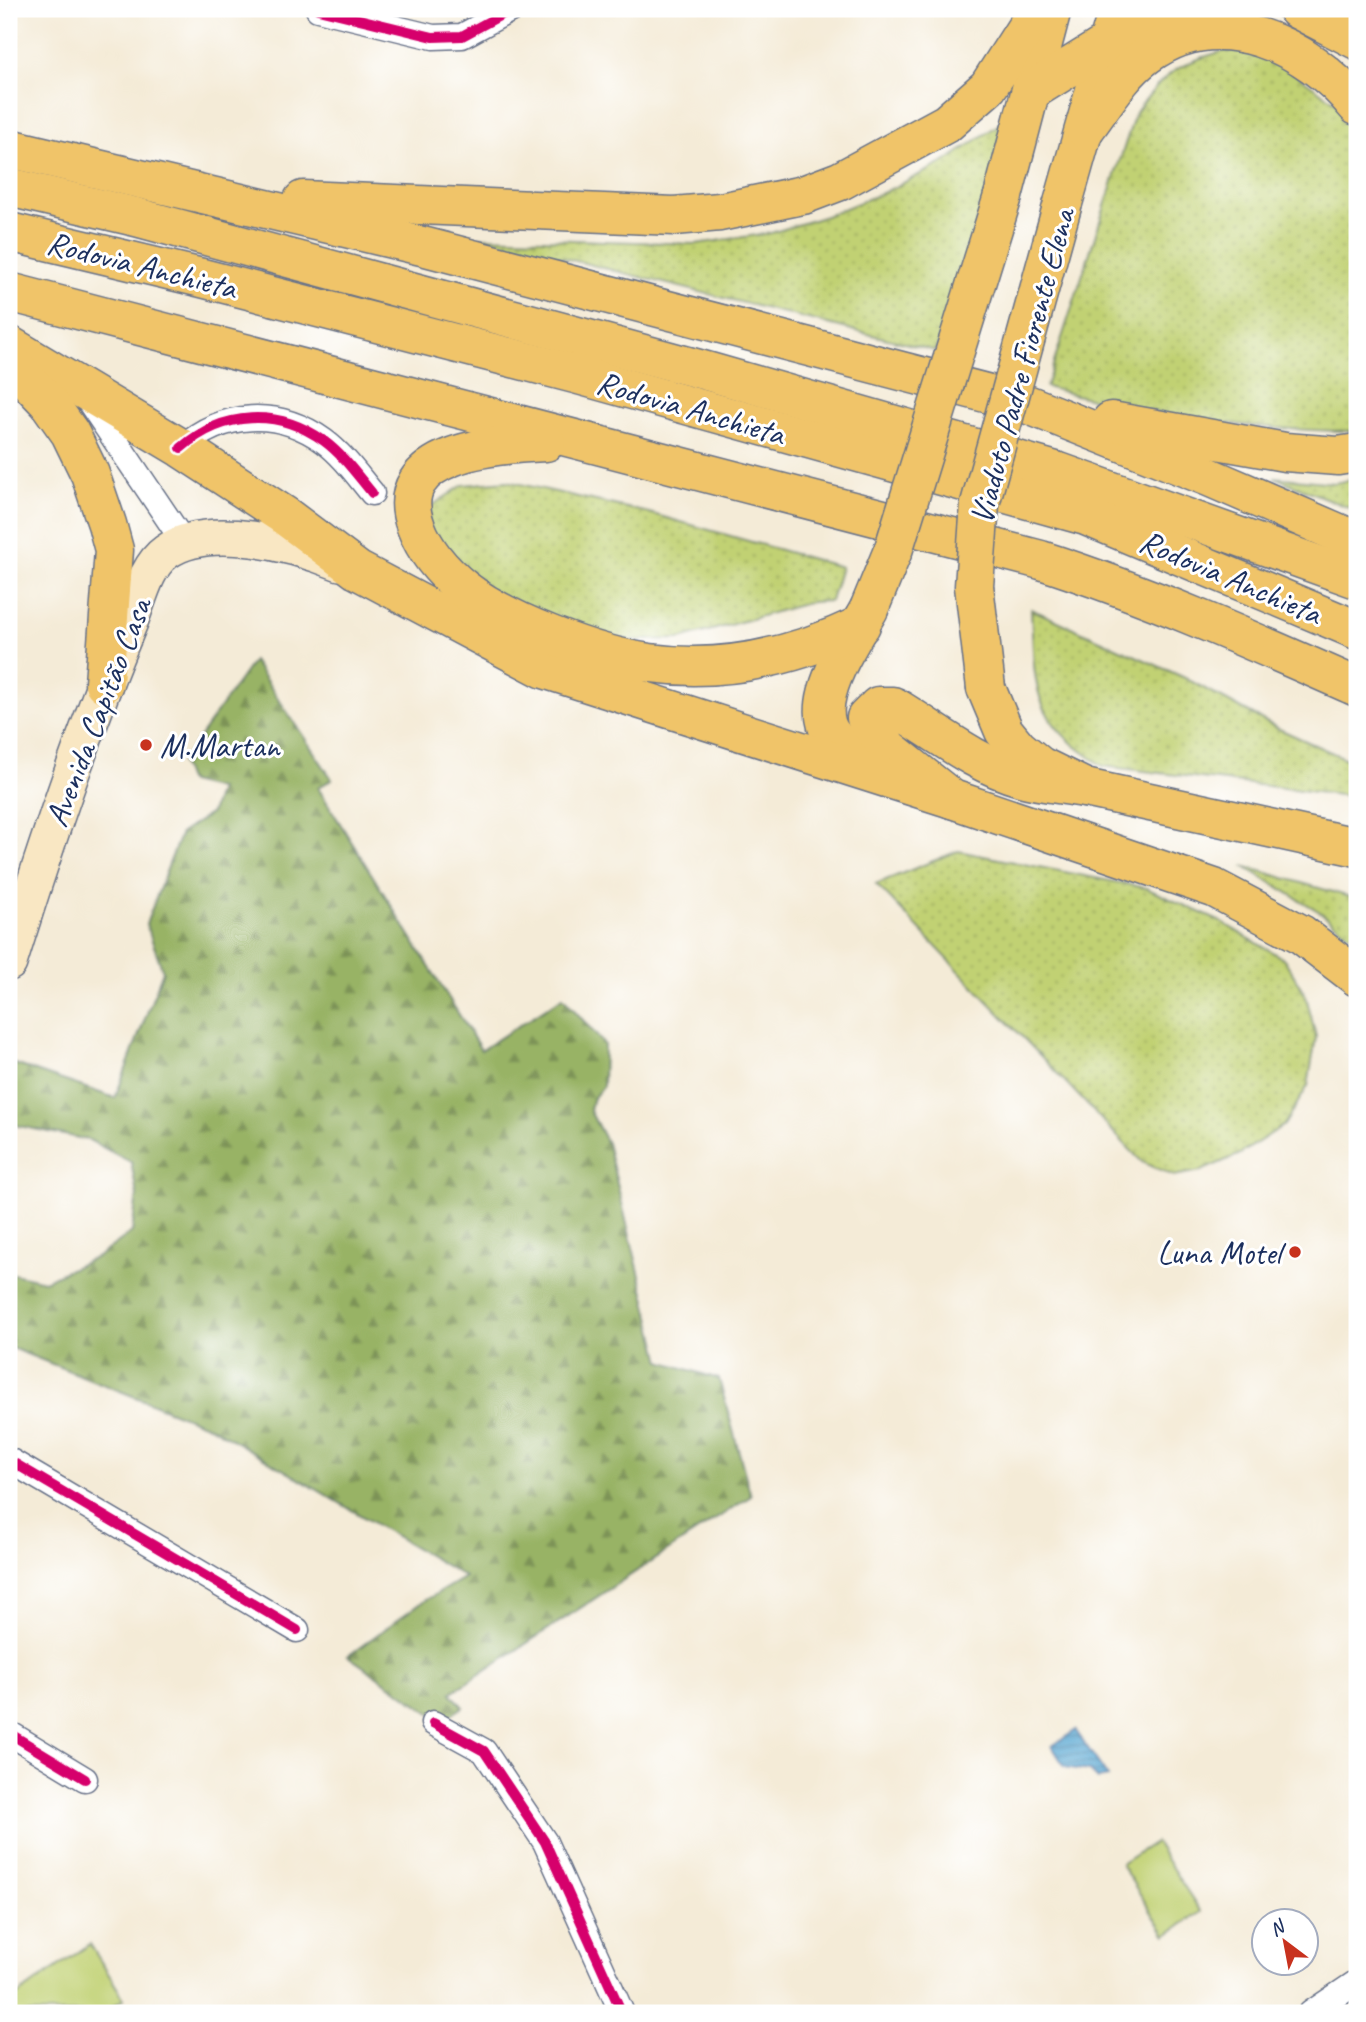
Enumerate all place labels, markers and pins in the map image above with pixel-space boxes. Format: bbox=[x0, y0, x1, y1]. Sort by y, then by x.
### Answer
place label: M.Martan bbox=[160, 725, 282, 767]
marker: M.Martan bbox=[138, 737, 154, 753]
place label: Luna Motel bbox=[1157, 1232, 1286, 1274]
marker: Luna Motel bbox=[1287, 1244, 1303, 1260]

